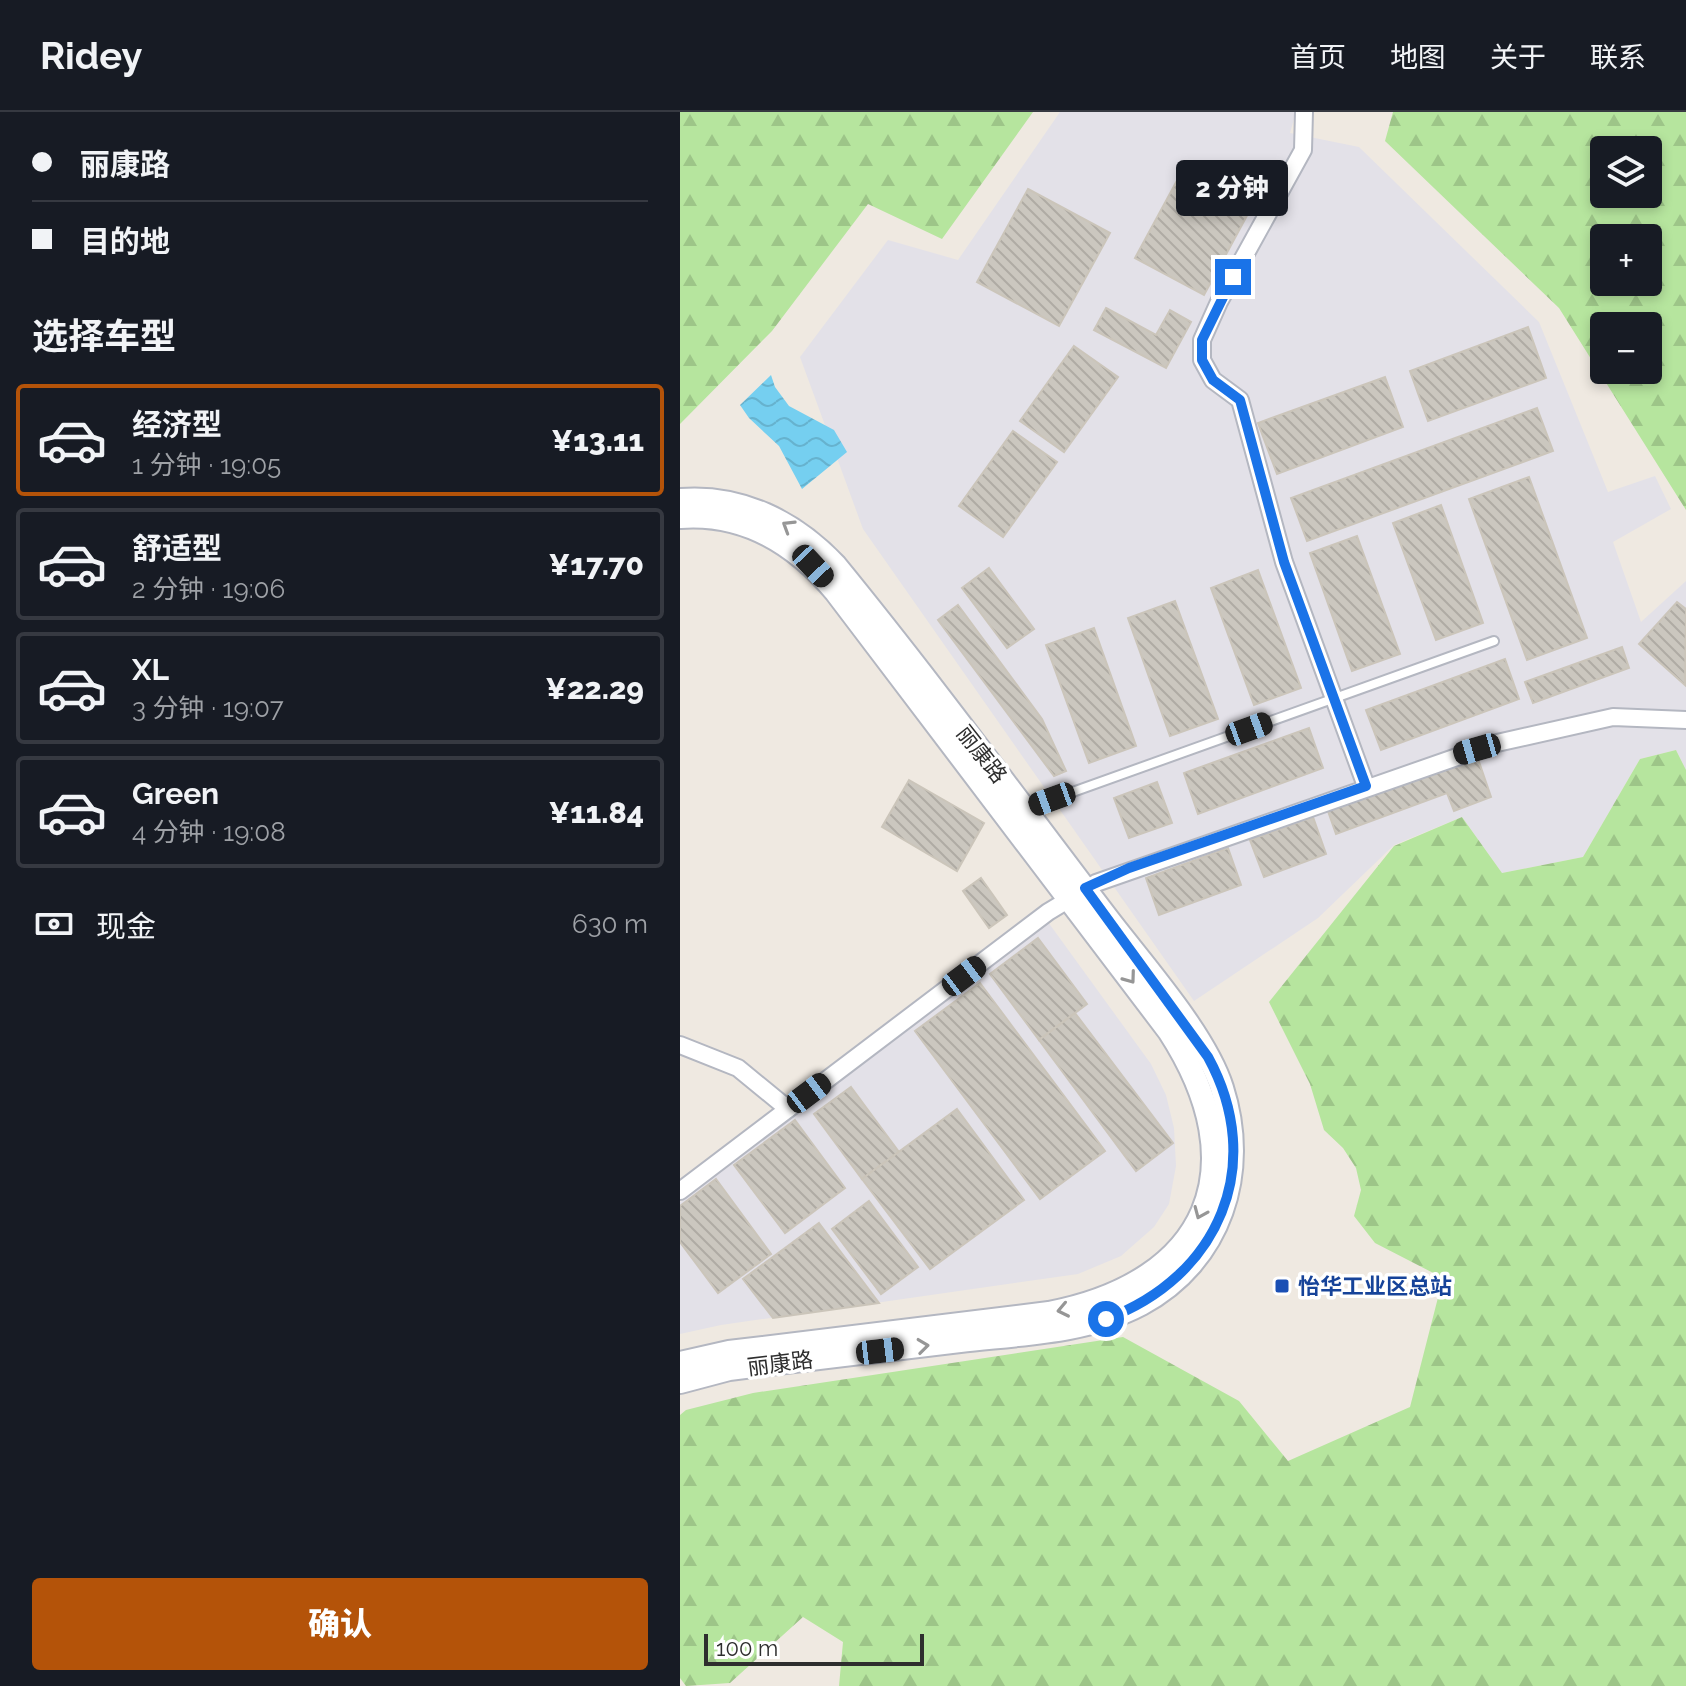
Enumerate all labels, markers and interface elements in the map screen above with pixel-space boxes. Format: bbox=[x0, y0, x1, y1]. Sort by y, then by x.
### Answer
text: Ridey bbox=[40, 33, 142, 78]
text: 首页 bbox=[1290, 41, 1346, 74]
text: 地图 bbox=[1390, 41, 1446, 74]
text: 关于 bbox=[1490, 41, 1546, 74]
text: 联系 bbox=[1590, 41, 1646, 74]
map controls bbox=[1590, 136, 1662, 384]
button: layers bbox=[1590, 136, 1662, 208]
text: 丽康路 bbox=[80, 147, 170, 182]
callout: 2 分钟 bbox=[1177, 161, 1289, 217]
text: 2 分钟 bbox=[1195, 173, 1269, 203]
text: 目的地 bbox=[80, 224, 170, 259]
button: + bbox=[1590, 224, 1662, 296]
route end bbox=[1215, 259, 1251, 295]
button: − bbox=[1590, 312, 1662, 384]
text: 选择车型 bbox=[32, 315, 176, 357]
icon: car bbox=[36, 404, 108, 476]
text: 经济型 bbox=[132, 407, 222, 442]
text: ¥13.11 bbox=[551, 423, 644, 458]
text: 1 分钟 · 19:05 bbox=[132, 450, 281, 480]
one-way arrow bbox=[783, 520, 797, 535]
icon: car bbox=[36, 528, 108, 600]
text: 舒适型 bbox=[132, 531, 222, 566]
car bbox=[788, 540, 838, 592]
text: ¥17.70 bbox=[549, 547, 644, 582]
text: 2 分钟 · 19:06 bbox=[132, 574, 285, 604]
icon: car bbox=[36, 652, 108, 724]
text: XL bbox=[132, 652, 169, 687]
text: ¥22.29 bbox=[545, 671, 644, 706]
text: 3 分钟 · 19:07 bbox=[132, 693, 284, 723]
car bbox=[1222, 710, 1276, 748]
street label: 丽康路 bbox=[951, 720, 1013, 788]
car bbox=[1451, 731, 1503, 767]
icon: car bbox=[36, 776, 108, 848]
text: Green bbox=[132, 776, 219, 811]
car bbox=[1025, 780, 1079, 818]
text: ¥11.84 bbox=[548, 795, 644, 830]
text: 4 分钟 · 19:08 bbox=[132, 817, 286, 847]
icon: cash bbox=[32, 902, 76, 946]
text: 现金 bbox=[96, 909, 156, 944]
text: 630 m bbox=[572, 909, 648, 939]
car bbox=[938, 952, 990, 1000]
one-way arrow bbox=[1120, 969, 1135, 983]
car bbox=[783, 1069, 835, 1117]
one-way arrow bbox=[1194, 1205, 1210, 1219]
place label: 怡华工业区总站 bbox=[1298, 1273, 1452, 1299]
marker: 怡华工业区总站 bbox=[1273, 1277, 1291, 1295]
one-way arrow bbox=[1057, 1301, 1070, 1318]
route start bbox=[1088, 1301, 1124, 1337]
car bbox=[855, 1336, 905, 1366]
one-way arrow bbox=[916, 1338, 930, 1355]
street label: 丽康路 bbox=[746, 1346, 814, 1380]
button: 确认 bbox=[32, 1578, 648, 1670]
scale bar bbox=[704, 1630, 924, 1666]
text: 100 m bbox=[716, 1635, 778, 1661]

